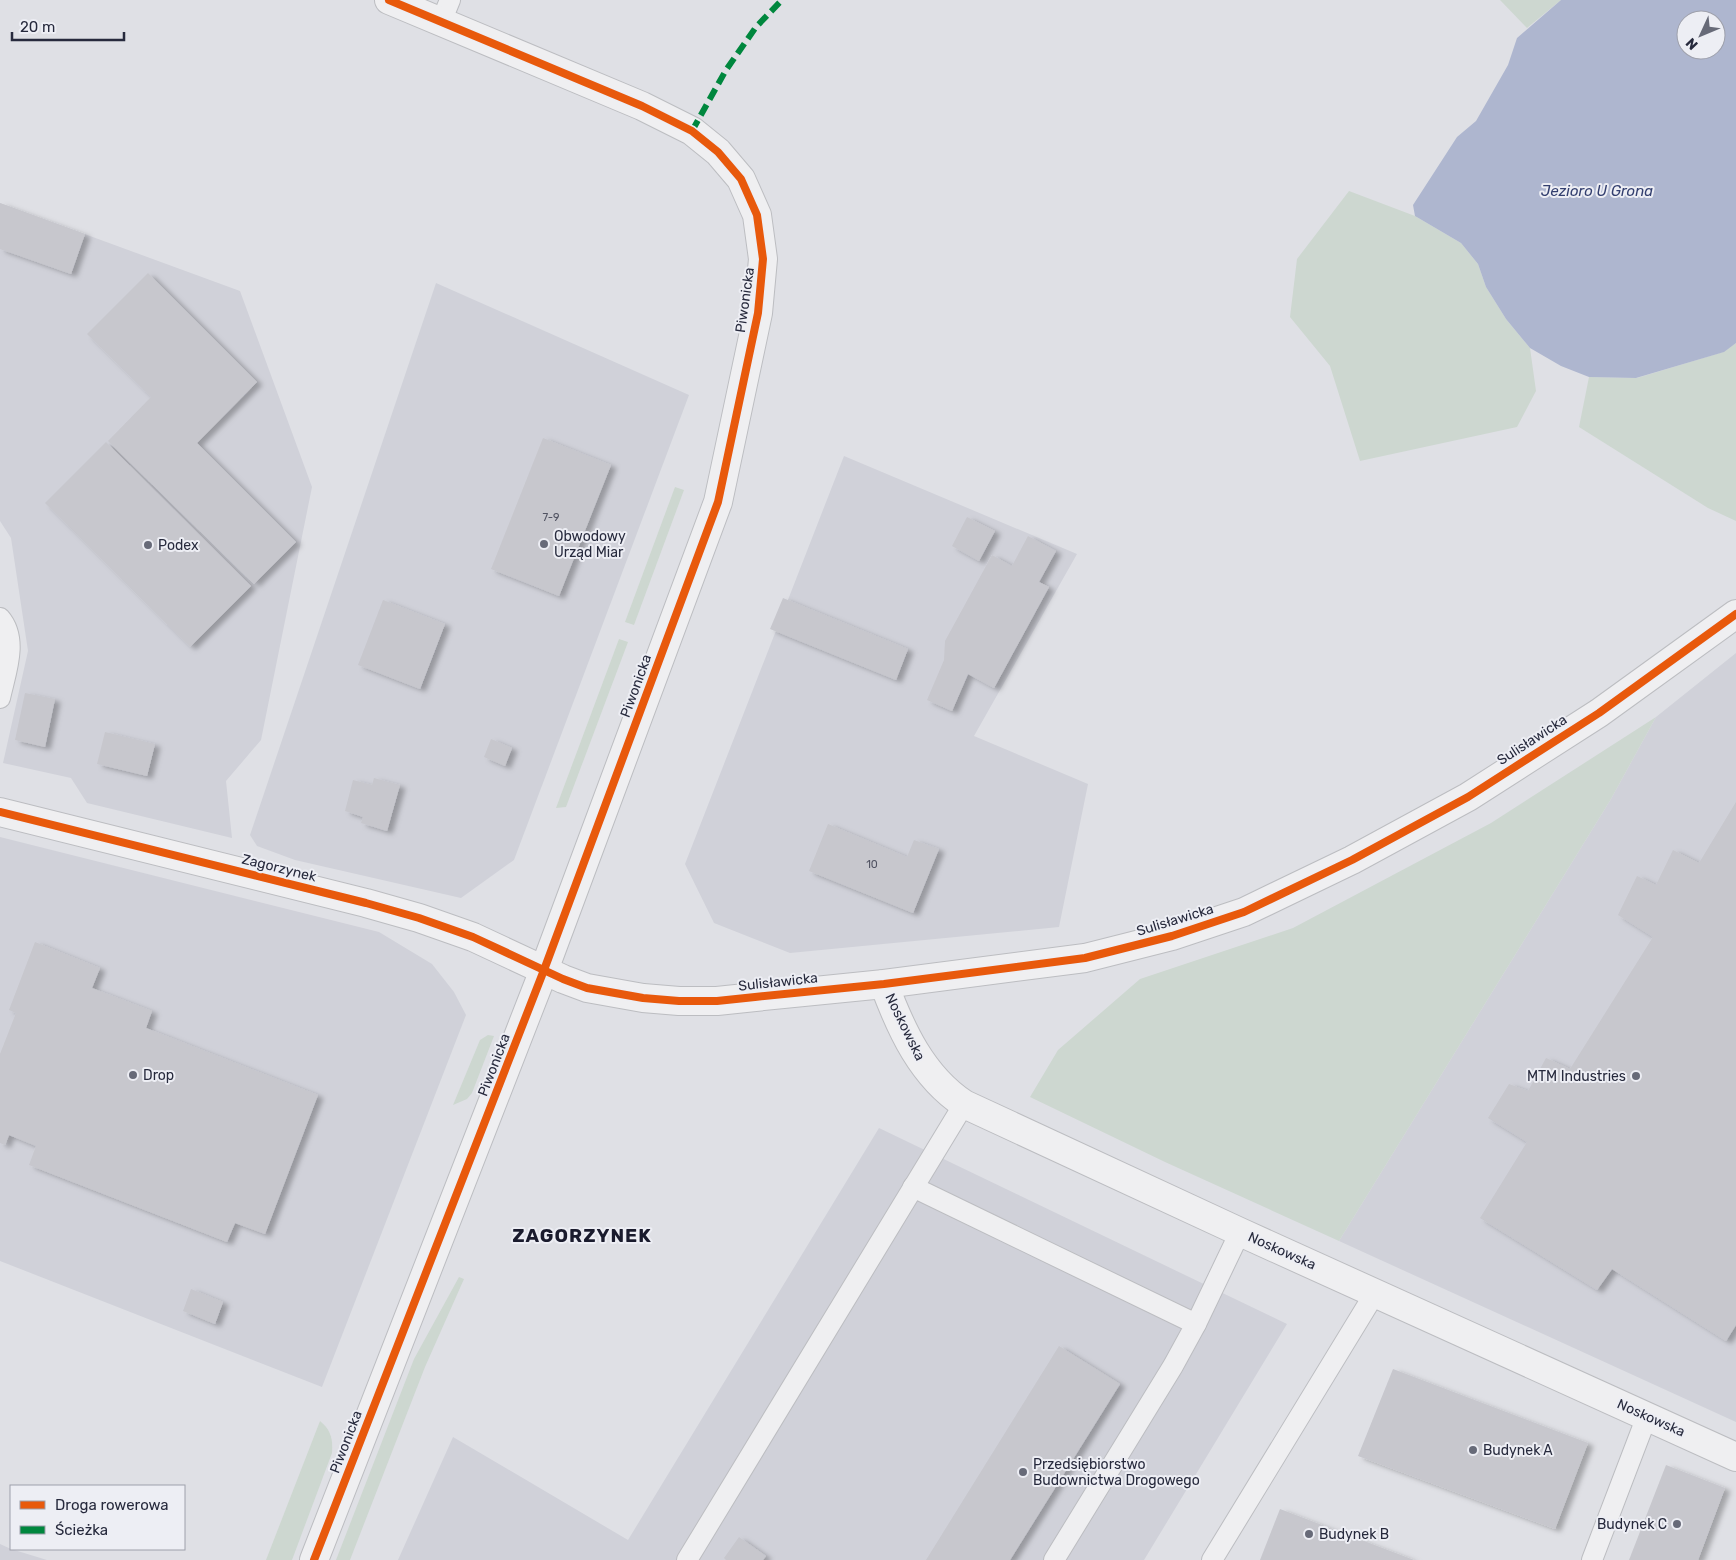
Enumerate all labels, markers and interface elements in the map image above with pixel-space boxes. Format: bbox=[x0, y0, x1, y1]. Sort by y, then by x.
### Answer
scale bar bbox=[12, 10, 125, 42]
north arrow bbox=[1676, 10, 1726, 60]
text: 20 m bbox=[20, 18, 55, 36]
text: N bbox=[1682, 34, 1702, 53]
water label: Jezioro U Grona bbox=[1541, 182, 1653, 200]
street label: Piwonicka bbox=[732, 266, 758, 334]
house number: 7-9 bbox=[543, 511, 559, 524]
place label: Obwodowy Urząd Miar bbox=[554, 528, 626, 561]
place label: Podex bbox=[158, 537, 199, 554]
marker: Obwodowy Urząd Miar bbox=[538, 538, 550, 550]
marker: Podex bbox=[142, 539, 154, 551]
street label: Piwonicka bbox=[617, 652, 655, 720]
street label: Sulisławicka bbox=[1494, 711, 1570, 769]
street label: Zagorzynek bbox=[240, 851, 319, 886]
house number: 10 bbox=[866, 858, 878, 871]
street label: Sulisławicka bbox=[1134, 900, 1216, 940]
street label: Sulisławicka bbox=[737, 969, 819, 995]
street label: Noskowska bbox=[881, 991, 929, 1063]
street label: Piwonicka bbox=[474, 1031, 514, 1099]
place label: Drop bbox=[143, 1067, 174, 1084]
place label: MTM Industries bbox=[1527, 1068, 1626, 1085]
marker: Drop bbox=[127, 1069, 139, 1081]
marker: MTM Industries bbox=[1630, 1070, 1642, 1082]
district label: ZAGORZYNEK bbox=[512, 1224, 652, 1247]
street label: Noskowska bbox=[1245, 1228, 1319, 1274]
street label: Noskowska bbox=[1614, 1395, 1688, 1441]
street label: Piwonicka bbox=[326, 1408, 366, 1476]
place label: Budynek A bbox=[1483, 1442, 1553, 1459]
marker: Budynek A bbox=[1467, 1444, 1479, 1456]
place label: Przedsiębiorstwo Budownictwa Drogowego bbox=[1033, 1456, 1200, 1489]
marker: Przedsiębiorstwo Budownictwa Drogowego bbox=[1017, 1466, 1029, 1478]
legend bbox=[10, 1485, 185, 1550]
text: Droga rowerowa bbox=[55, 1496, 169, 1514]
place label: Budynek C bbox=[1597, 1516, 1667, 1533]
marker: Budynek C bbox=[1671, 1518, 1683, 1530]
text: Ścieżka bbox=[55, 1521, 108, 1539]
place label: Budynek B bbox=[1319, 1526, 1389, 1543]
marker: Budynek B bbox=[1303, 1528, 1315, 1540]

